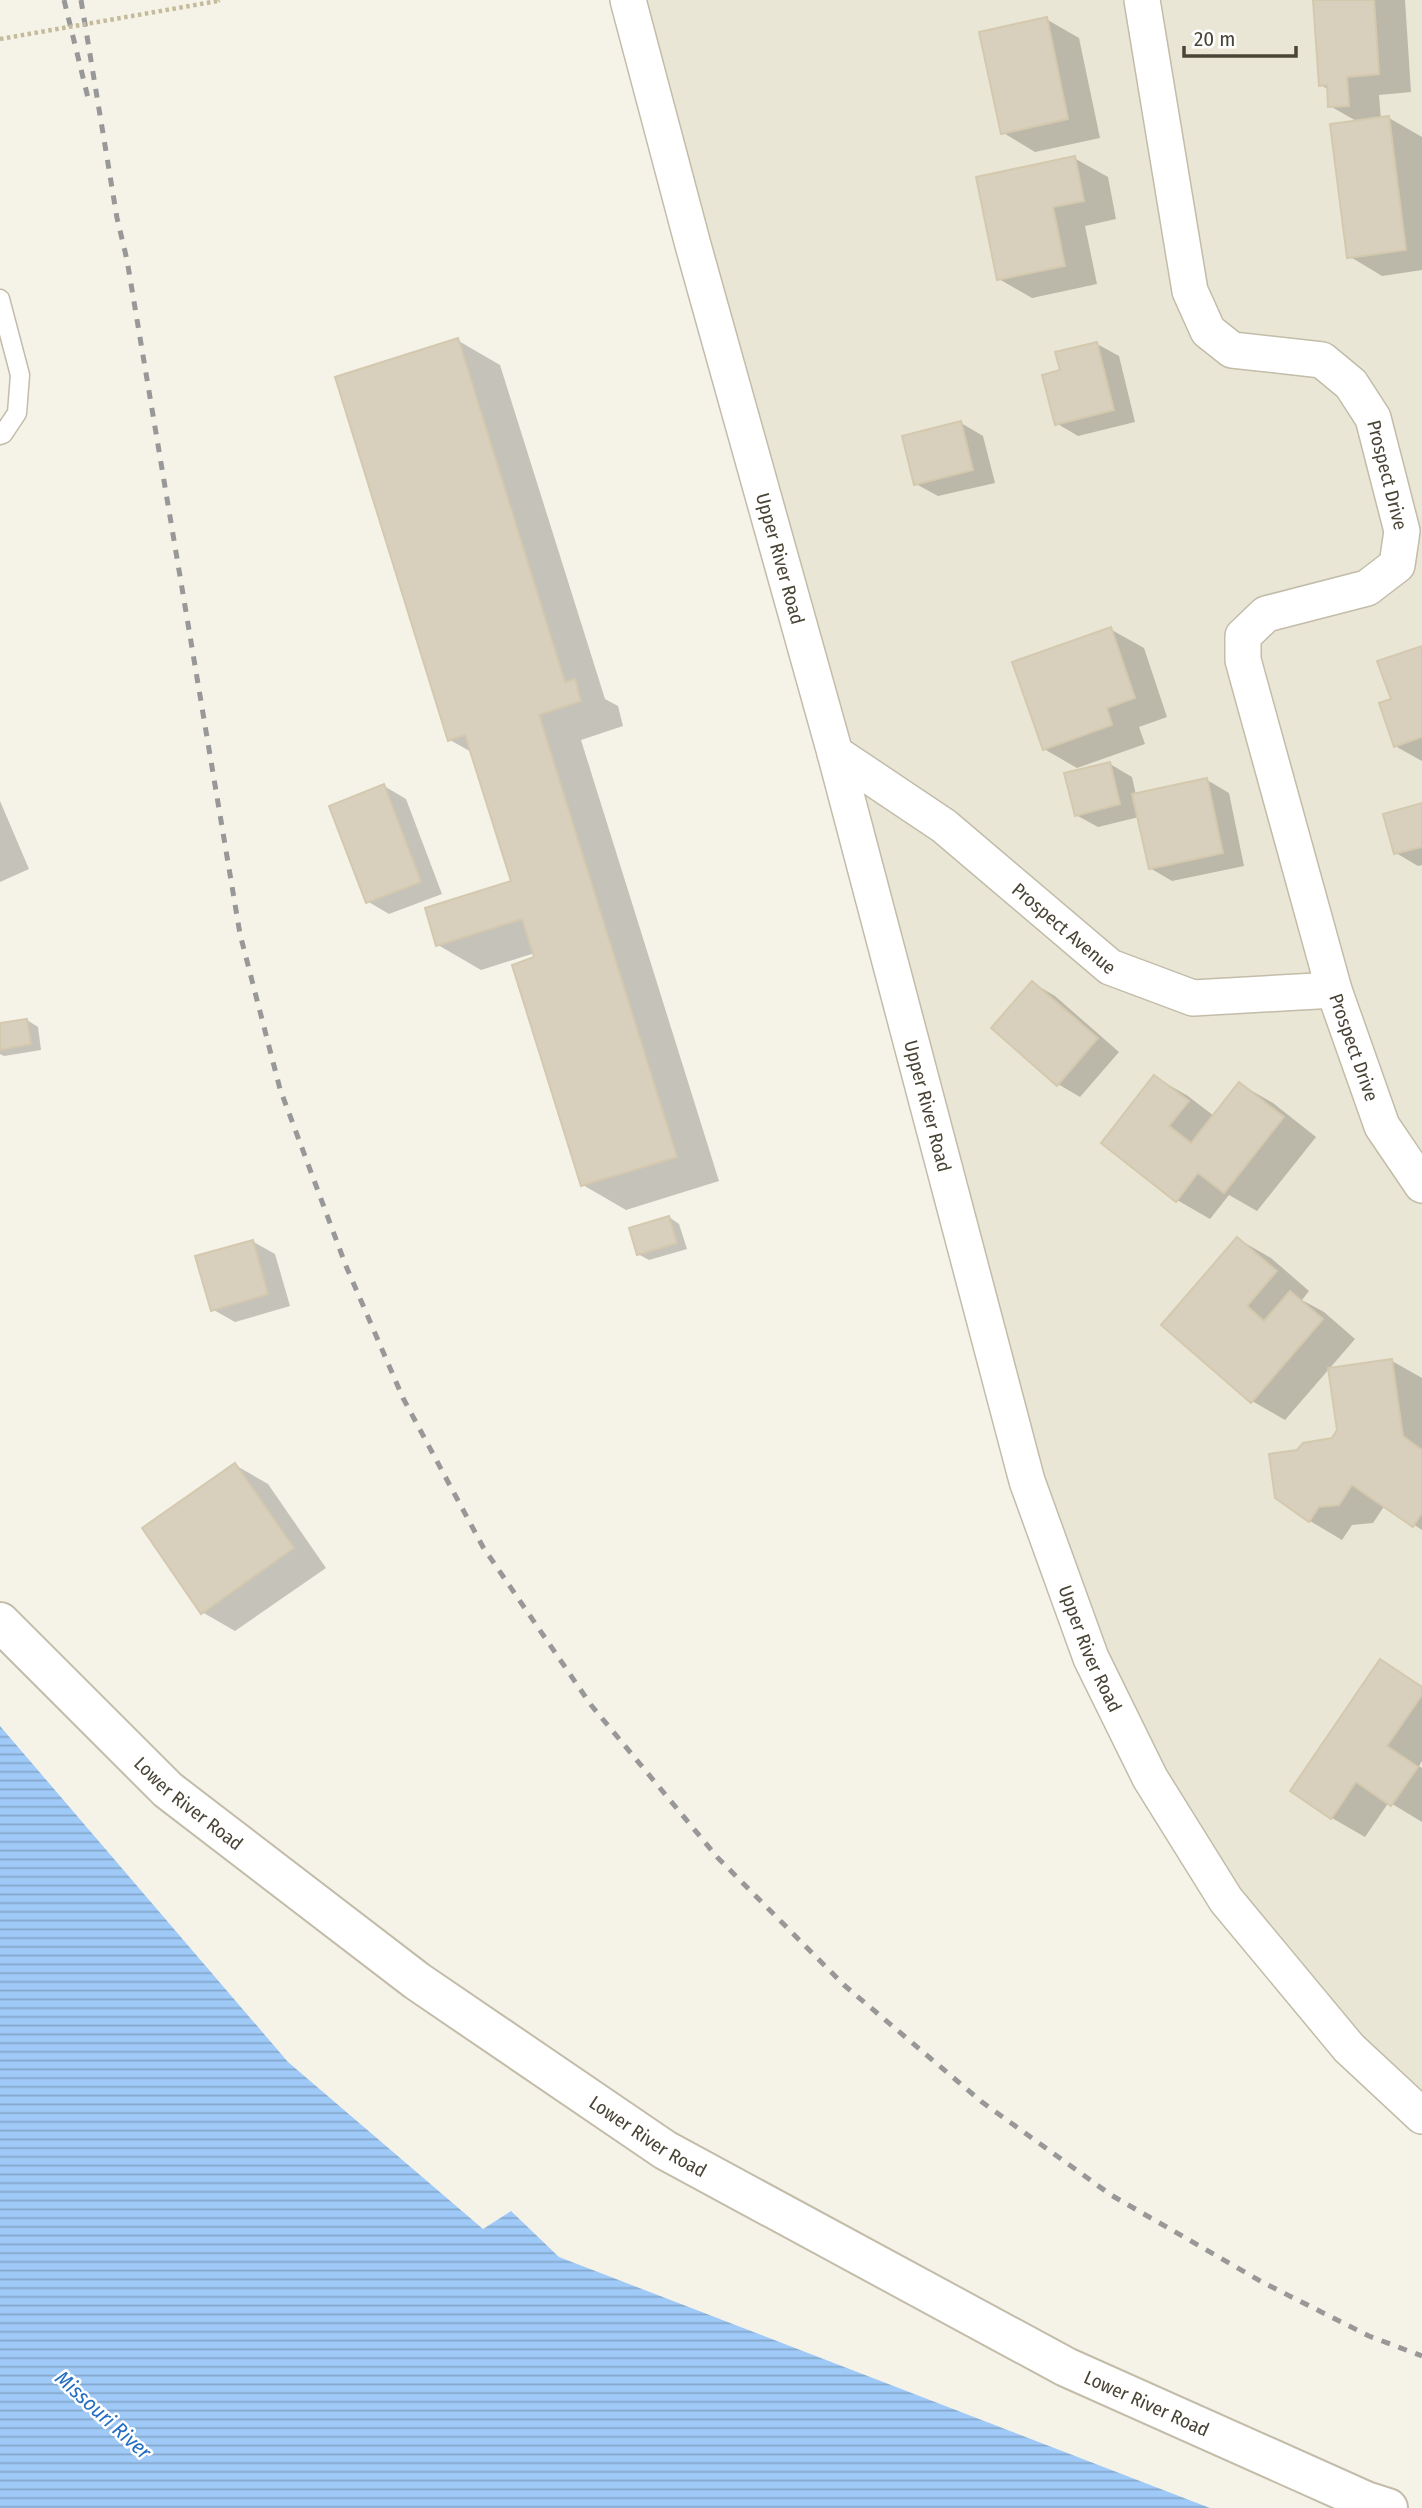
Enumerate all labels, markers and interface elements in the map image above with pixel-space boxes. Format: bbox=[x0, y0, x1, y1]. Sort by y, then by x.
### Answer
scale bar bbox=[1184, 14, 1296, 58]
text: 20 m bbox=[1194, 26, 1235, 52]
street label: Prospect Drive bbox=[1362, 418, 1412, 532]
street label: Upper River Road bbox=[751, 490, 809, 627]
street label: Prospect Avenue bbox=[1007, 878, 1121, 979]
street label: Prospect Drive bbox=[1324, 991, 1383, 1104]
street label: Upper River Road bbox=[899, 1038, 956, 1174]
street label: Upper River Road bbox=[1054, 1582, 1127, 1716]
street label: Lower River Road bbox=[129, 1752, 247, 1855]
street label: Lower River Road bbox=[585, 2091, 710, 2182]
water label: Missouri River bbox=[50, 2365, 157, 2465]
street label: Lower River Road bbox=[1081, 2366, 1213, 2441]

